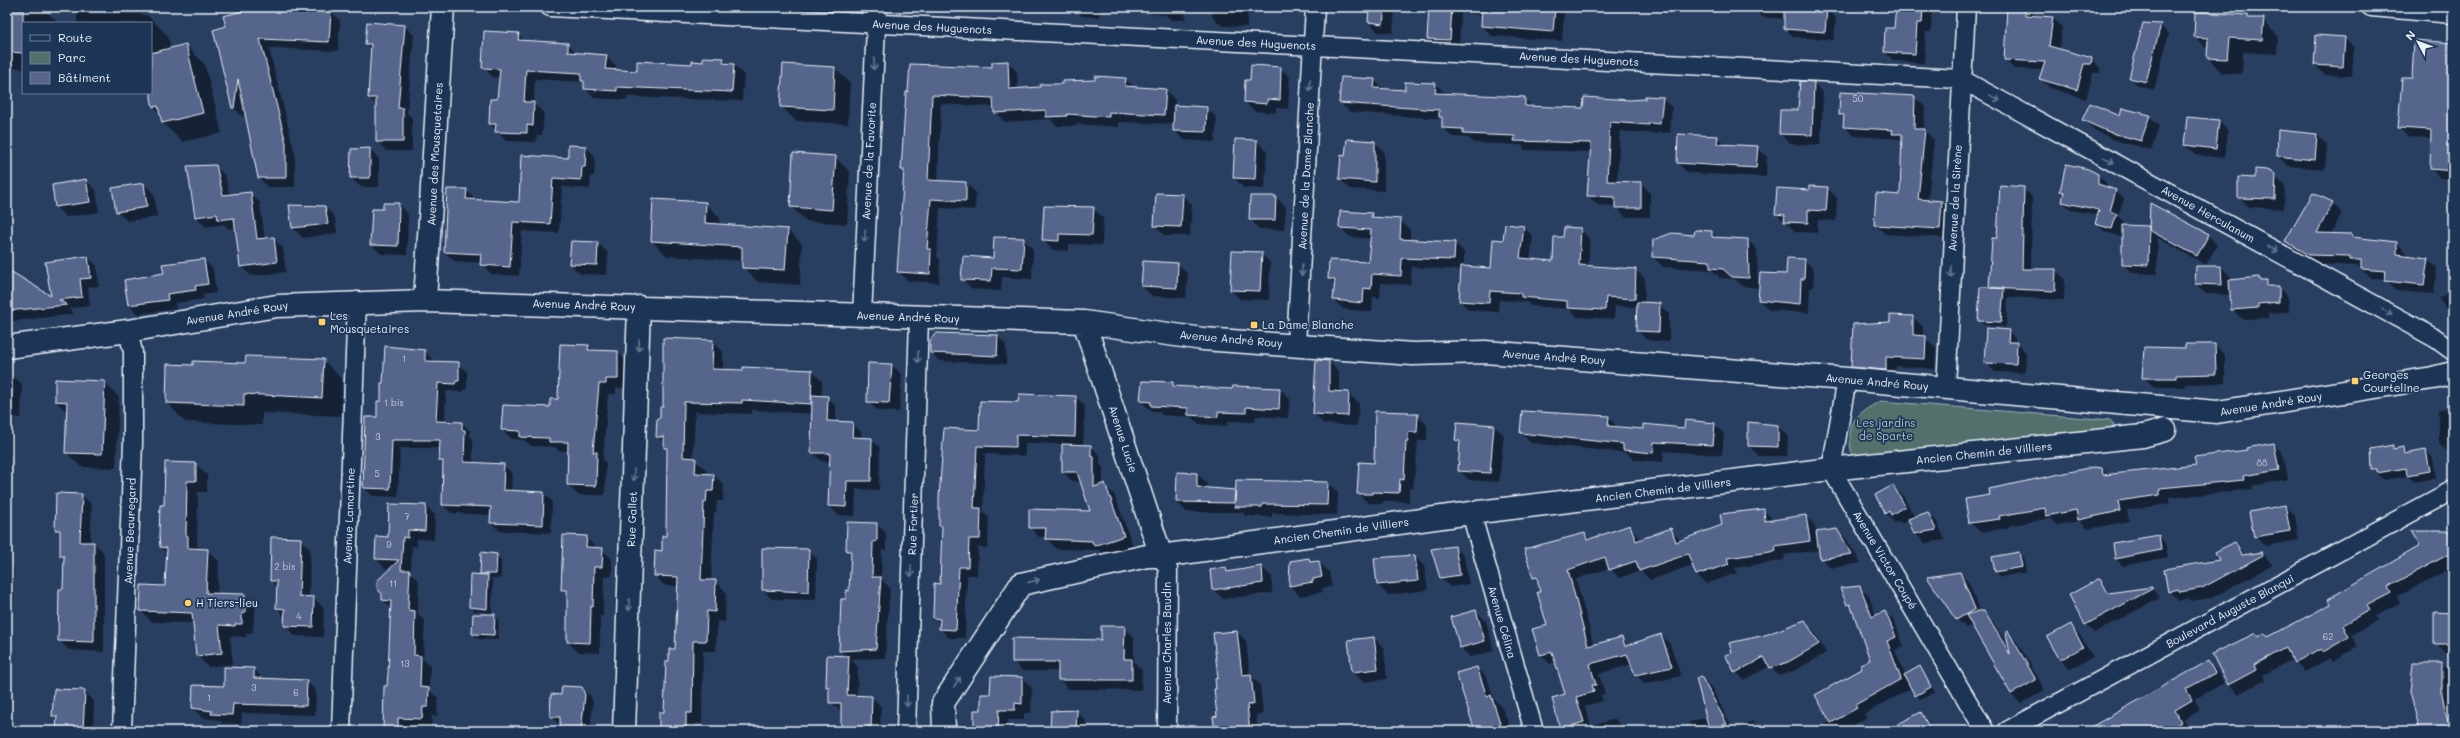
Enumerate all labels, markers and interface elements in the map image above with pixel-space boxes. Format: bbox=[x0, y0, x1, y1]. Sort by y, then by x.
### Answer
street label: Avenue des Huguenots bbox=[872, 16, 992, 37]
legend bbox=[22, 22, 152, 94]
north arrow bbox=[2398, 22, 2438, 62]
text: N bbox=[2402, 27, 2418, 43]
text: Route bbox=[58, 29, 92, 45]
street label: Avenue des Huguenots bbox=[1196, 32, 1316, 53]
street label: Avenue des Huguenots bbox=[1519, 48, 1639, 69]
text: Parc bbox=[58, 49, 86, 65]
one-way arrow bbox=[870, 57, 877, 70]
text: Bâtiment bbox=[58, 69, 111, 85]
one-way arrow bbox=[1307, 78, 1314, 91]
street label: Avenue des Mousquetaires bbox=[423, 82, 446, 226]
house number: 50 bbox=[1853, 93, 1864, 104]
one-way arrow bbox=[1989, 94, 2001, 102]
street label: Avenue de la Favorite bbox=[858, 102, 879, 220]
street label: Avenue de la Dame Blanche bbox=[1294, 102, 1317, 250]
street label: Avenue de la Sirène bbox=[1944, 144, 1965, 252]
one-way arrow bbox=[2103, 157, 2115, 165]
street label: Avenue Herculanum bbox=[2159, 182, 2258, 246]
one-way arrow bbox=[862, 229, 869, 242]
one-way arrow bbox=[2266, 246, 2278, 254]
one-way arrow bbox=[1298, 263, 1305, 276]
one-way arrow bbox=[1948, 265, 1955, 278]
street label: Avenue André Rouy bbox=[532, 295, 636, 314]
street label: Avenue André Rouy bbox=[185, 297, 289, 328]
street label: Avenue André Rouy bbox=[856, 307, 960, 326]
place label: Les Mousquetaires bbox=[330, 308, 409, 336]
one-way arrow bbox=[2380, 309, 2392, 316]
marker: Les Mousquetaires bbox=[317, 317, 327, 327]
place label: La Dame Blanche bbox=[1262, 317, 1354, 332]
marker: La Dame Blanche bbox=[1249, 320, 1259, 330]
street label: Avenue André Rouy bbox=[1179, 327, 1283, 351]
one-way arrow bbox=[635, 338, 643, 351]
street label: Avenue André Rouy bbox=[1502, 345, 1606, 368]
one-way arrow bbox=[915, 350, 922, 363]
house number: 1 bbox=[402, 353, 406, 364]
place label: Georges Courteline bbox=[2363, 367, 2420, 395]
street label: Avenue André Rouy bbox=[1825, 370, 1929, 394]
marker: Georges Courteline bbox=[2350, 376, 2360, 386]
street label: Avenue André Rouy bbox=[2219, 388, 2323, 419]
house number: 1 bis bbox=[384, 397, 404, 408]
street label: Avenue Lucie bbox=[1106, 403, 1141, 475]
park label: Les jardins de Sparte bbox=[1856, 415, 1916, 443]
house number: 3 bbox=[375, 431, 381, 442]
street label: Ancien Chemin de Villiers bbox=[1915, 438, 2053, 467]
house number: 88 bbox=[2257, 457, 2268, 468]
street label: Avenue Lamartine bbox=[339, 467, 358, 564]
house number: 5 bbox=[374, 468, 380, 479]
one-way arrow bbox=[630, 468, 638, 481]
street label: Ancien Chemin de Villiers bbox=[1594, 474, 1732, 505]
street label: Avenue Beauregard bbox=[120, 478, 139, 584]
street label: Rue Gallet bbox=[623, 491, 640, 547]
street label: Rue Fortier bbox=[904, 493, 921, 555]
street label: Avenue Victor Coupé bbox=[1850, 507, 1921, 612]
house number: 7 bbox=[404, 511, 410, 522]
street label: Ancien Chemin de Villiers bbox=[1272, 514, 1410, 547]
house number: 9 bbox=[386, 539, 392, 550]
house number: 2 bis bbox=[275, 561, 295, 572]
one-way arrow bbox=[908, 564, 915, 577]
street label: Boulevard Auguste Blanqui bbox=[2163, 570, 2296, 651]
one-way arrow bbox=[1027, 577, 1040, 585]
house number: 11 bbox=[389, 578, 397, 589]
street label: Avenue Charles Baudin bbox=[1159, 582, 1174, 704]
street label: Avenue Célina bbox=[1485, 584, 1520, 660]
place label: H Tiers-lieu bbox=[196, 595, 258, 610]
marker: H Tiers-lieu bbox=[183, 598, 193, 608]
one-way arrow bbox=[625, 598, 633, 611]
house number: 4 bbox=[296, 611, 302, 622]
house number: 62 bbox=[2323, 631, 2333, 642]
house number: 13 bbox=[400, 658, 410, 669]
one-way arrow bbox=[953, 677, 961, 688]
house number: 3 bbox=[251, 682, 257, 693]
house number: 6 bbox=[293, 687, 299, 698]
house number: 1 bbox=[207, 692, 211, 703]
one-way arrow bbox=[903, 694, 911, 707]

